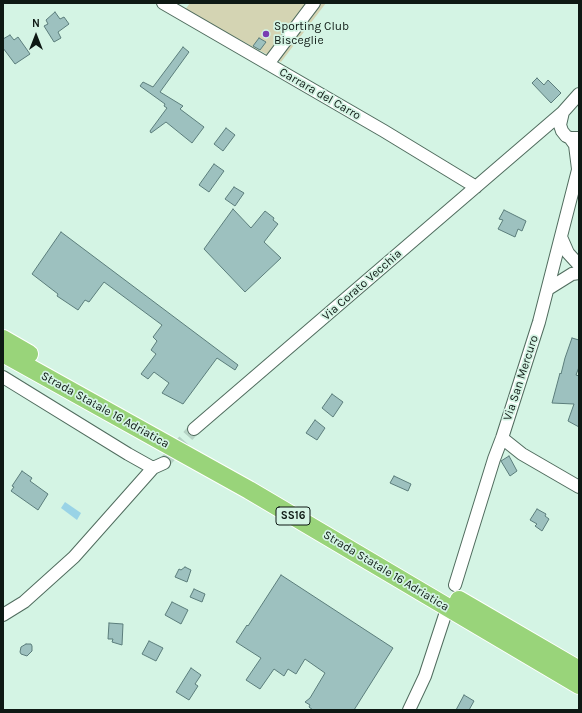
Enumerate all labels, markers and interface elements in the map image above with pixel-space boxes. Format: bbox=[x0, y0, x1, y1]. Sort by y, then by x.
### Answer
north arrow bbox=[16, 16, 56, 56]
text: N bbox=[32, 17, 40, 30]
place label: Sporting Club Bisceglie bbox=[274, 20, 349, 48]
marker: Sporting Club Bisceglie bbox=[261, 29, 271, 39]
street label: Carrara del Carro bbox=[277, 65, 363, 123]
street label: Via Corato Vecchia bbox=[319, 246, 405, 324]
street label: Via San Mercuro bbox=[500, 334, 542, 422]
street label: Strada Statale 16 Adriatica bbox=[38, 369, 172, 451]
road number: SS16 bbox=[276, 507, 310, 525]
street label: Strada Statale 16 Adriatica bbox=[320, 528, 452, 614]

